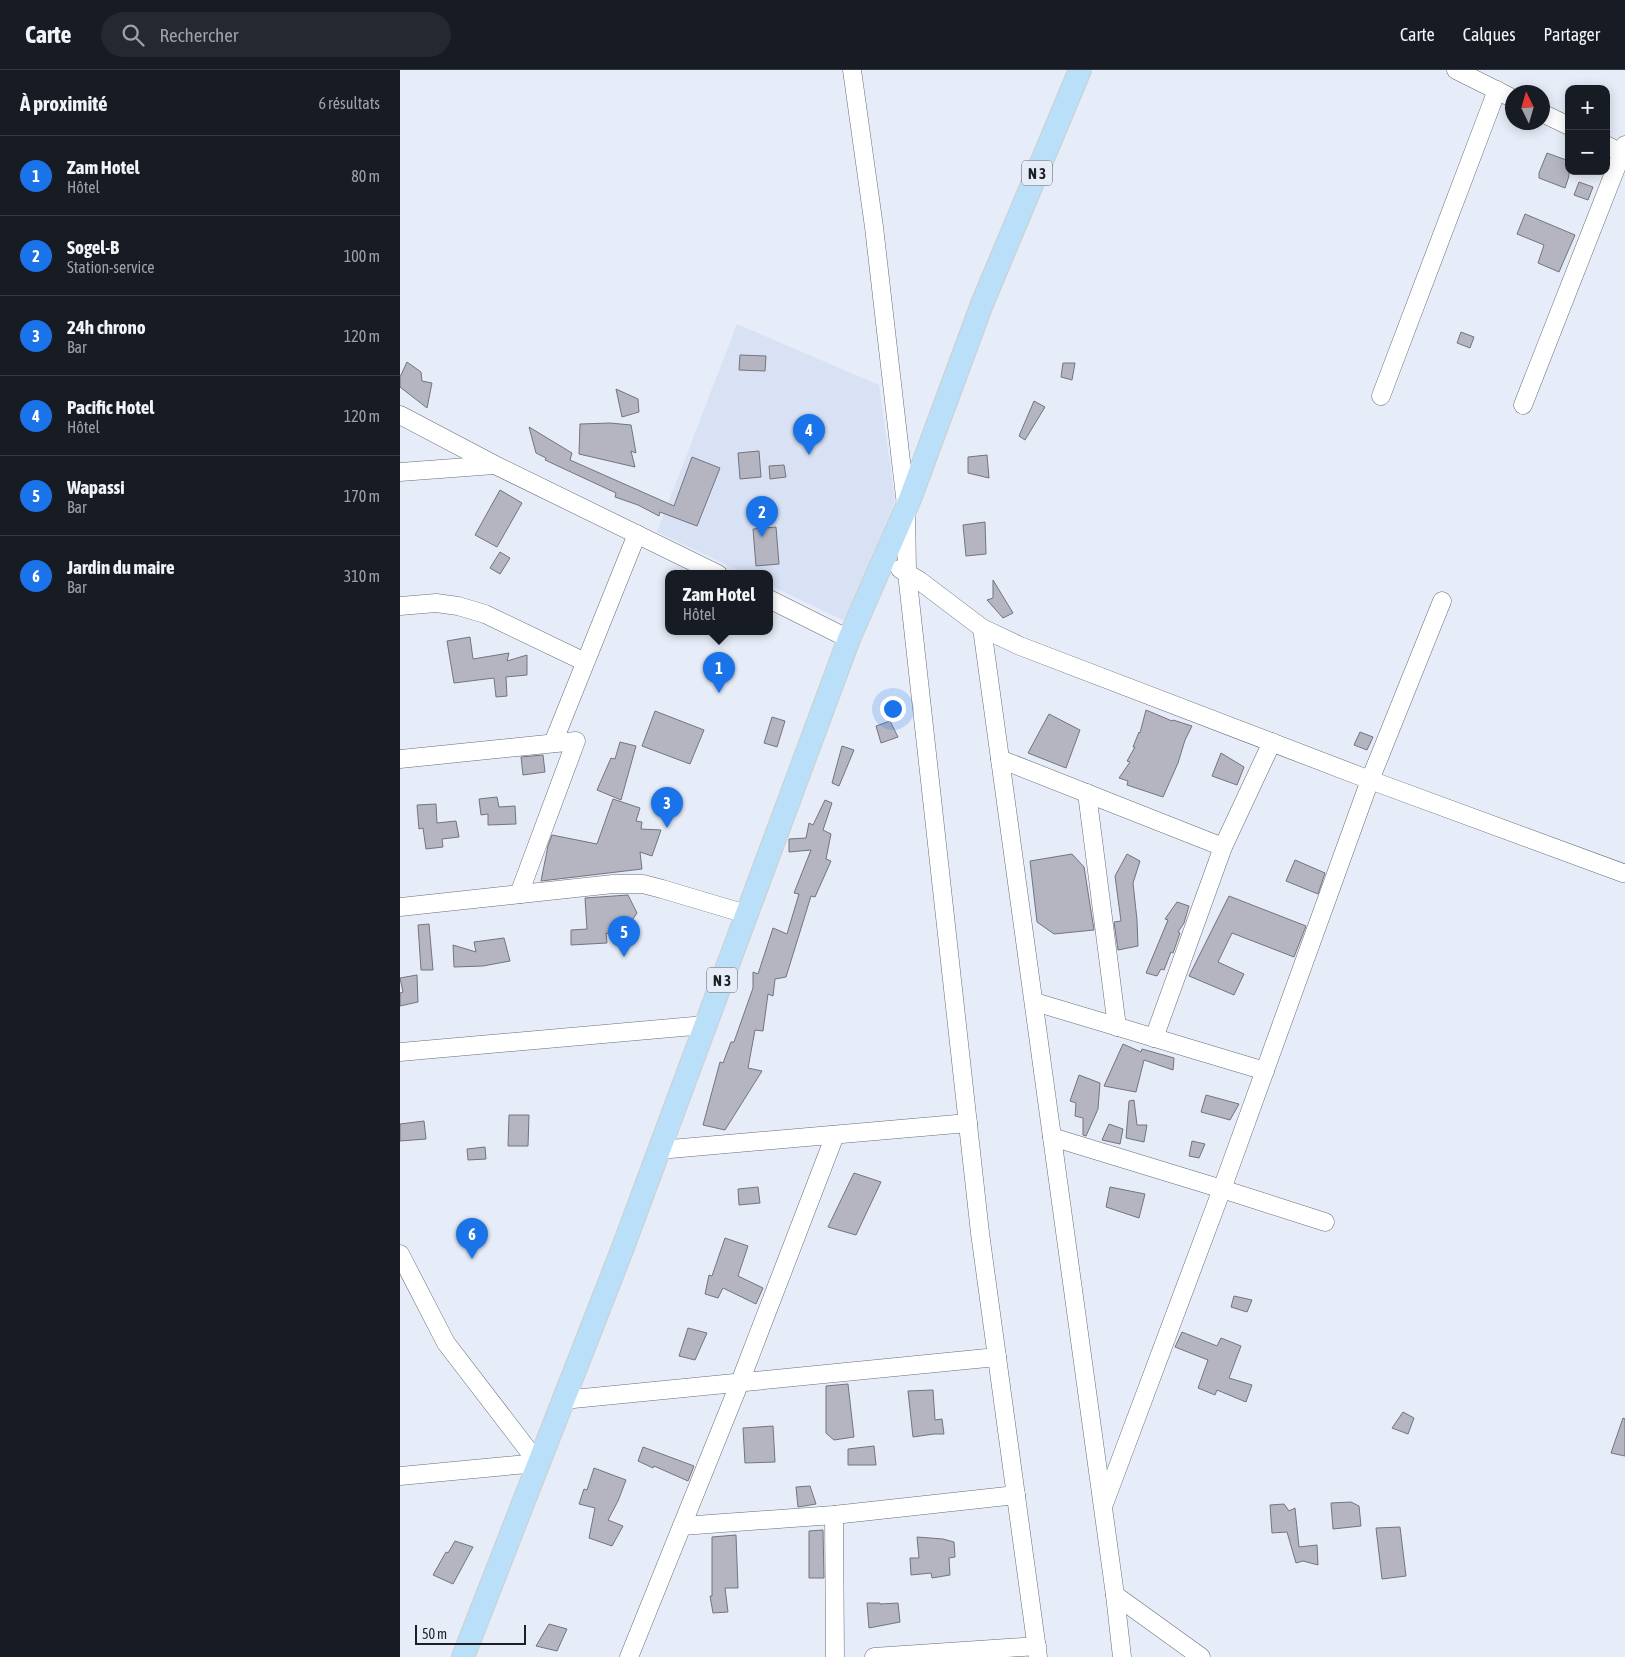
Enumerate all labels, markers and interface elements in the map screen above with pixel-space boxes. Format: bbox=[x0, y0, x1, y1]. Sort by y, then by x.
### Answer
search box bbox=[101, 12, 451, 57]
text: Carte bbox=[25, 21, 71, 48]
icon: search bbox=[119, 21, 147, 49]
text: Rechercher bbox=[159, 24, 238, 46]
text: Carte bbox=[1400, 24, 1435, 45]
text: Calques bbox=[1463, 24, 1516, 45]
text: Partager bbox=[1544, 24, 1600, 45]
north arrow bbox=[1505, 85, 1550, 130]
map controls bbox=[1565, 85, 1610, 175]
button: + bbox=[1565, 85, 1610, 130]
text: À proximité bbox=[20, 91, 108, 115]
text: 6 résultats bbox=[318, 94, 380, 112]
button: − bbox=[1565, 130, 1610, 175]
text: Zam Hotel bbox=[67, 156, 140, 178]
road number: N 3 bbox=[1022, 160, 1052, 186]
text: 1 bbox=[32, 167, 40, 185]
text: 80 m bbox=[351, 167, 380, 185]
text: Hôtel bbox=[67, 178, 100, 196]
text: Sogel-B bbox=[67, 236, 119, 258]
text: 2 bbox=[32, 247, 40, 265]
text: 100 m bbox=[344, 247, 380, 265]
text: Station-service bbox=[67, 258, 154, 276]
text: 24h chrono bbox=[67, 316, 146, 338]
text: 3 bbox=[32, 327, 40, 345]
text: 120 m bbox=[344, 327, 380, 345]
text: Bar bbox=[67, 338, 87, 356]
text: Pacific Hotel bbox=[67, 396, 154, 418]
text: 4 bbox=[32, 407, 40, 425]
text: 120 m bbox=[344, 407, 380, 425]
pin: 4 bbox=[793, 414, 825, 455]
text: Hôtel bbox=[67, 418, 100, 436]
text: Wapassi bbox=[67, 476, 125, 498]
text: 5 bbox=[32, 487, 40, 505]
text: 170 m bbox=[344, 487, 380, 505]
pin: 2 bbox=[746, 496, 778, 537]
text: Bar bbox=[67, 498, 87, 516]
text: Jardin du maire bbox=[67, 556, 175, 578]
text: 6 bbox=[32, 567, 40, 585]
text: 310 m bbox=[344, 567, 380, 585]
popup bbox=[665, 570, 773, 635]
text: Bar bbox=[67, 578, 87, 596]
text: Zam Hotel bbox=[683, 583, 755, 605]
text: Hôtel bbox=[683, 605, 715, 623]
pin: 1 bbox=[703, 652, 735, 693]
your location bbox=[880, 696, 906, 722]
pin: 3 bbox=[651, 787, 683, 828]
pin: 5 bbox=[608, 916, 640, 957]
road number: N 3 bbox=[707, 968, 737, 992]
pin: 6 bbox=[456, 1218, 488, 1259]
scale bar bbox=[415, 1622, 526, 1645]
text: 50 m bbox=[422, 1626, 447, 1642]

